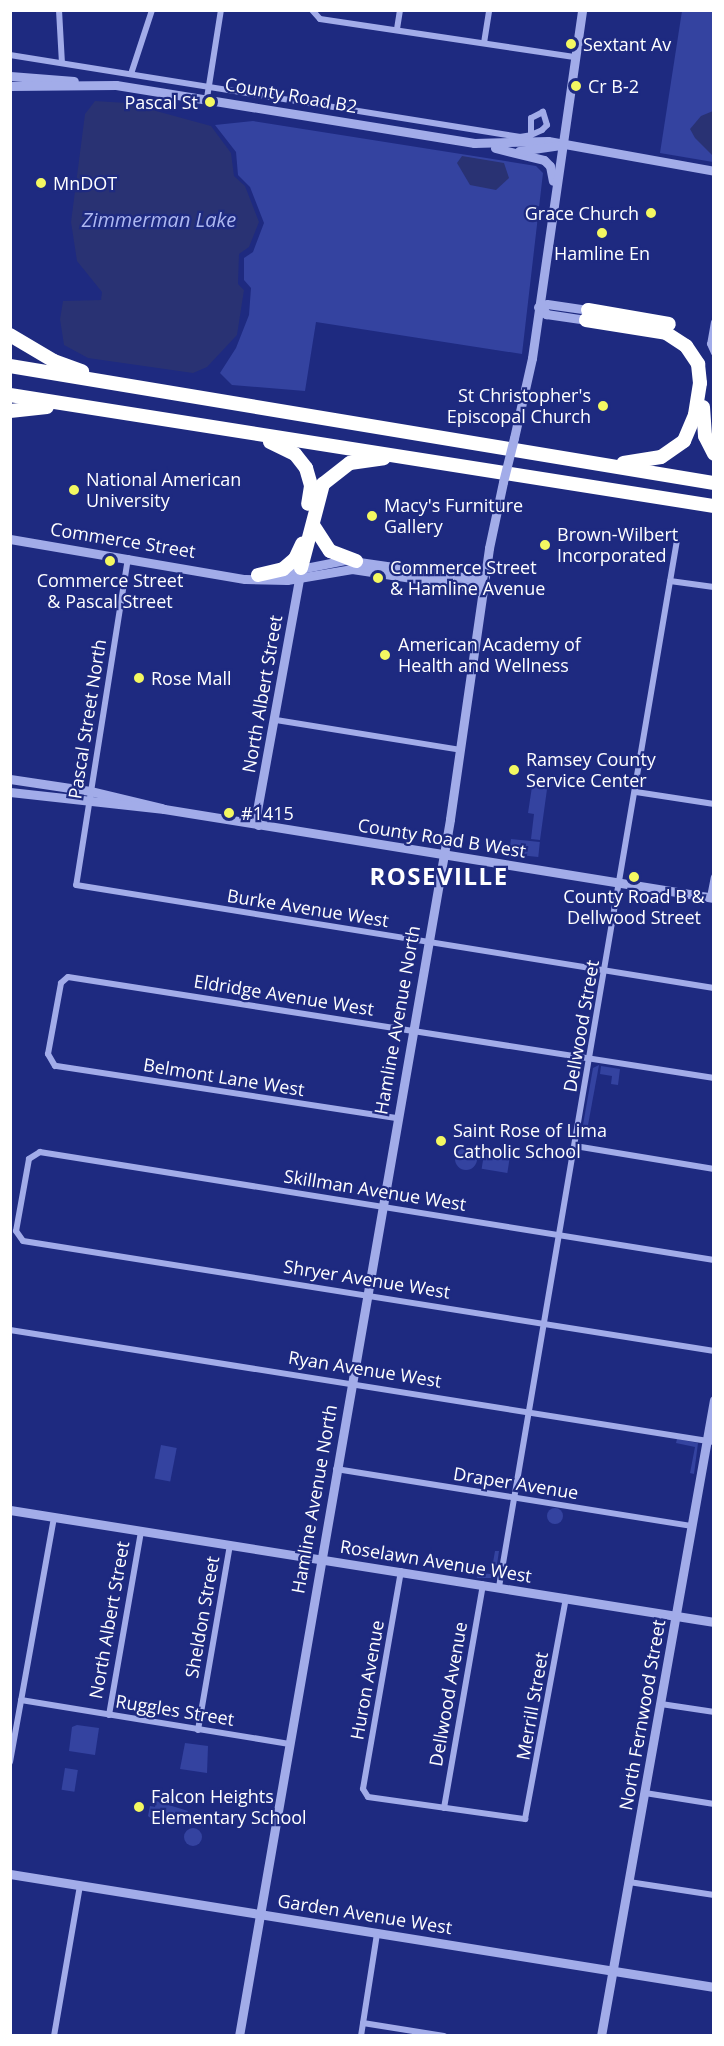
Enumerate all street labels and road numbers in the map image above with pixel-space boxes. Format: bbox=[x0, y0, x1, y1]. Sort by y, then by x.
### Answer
street label: County Road B2 bbox=[223, 73, 359, 117]
street label: Commerce Street bbox=[49, 518, 197, 562]
street label: North Albert Street bbox=[238, 614, 286, 774]
street label: Pascal Street North bbox=[64, 638, 110, 800]
street label: County Road B West bbox=[356, 814, 528, 862]
street label: Burke Avenue West bbox=[226, 885, 390, 931]
street label: Hamline Avenue North bbox=[370, 924, 424, 1116]
street label: Dellwood Street bbox=[559, 958, 603, 1094]
street label: Eldridge Avenue West bbox=[192, 970, 376, 1020]
street label: Belmont Lane West bbox=[142, 1054, 306, 1100]
street label: Skillman Avenue West bbox=[282, 1165, 468, 1215]
street label: Shryer Avenue West bbox=[282, 1255, 452, 1303]
street label: Ryan Avenue West bbox=[287, 1346, 443, 1392]
street label: Hamline Avenue North bbox=[287, 1403, 341, 1595]
street label: Draper Avenue bbox=[452, 1462, 580, 1504]
street label: Roselawn Avenue West bbox=[339, 1535, 533, 1587]
street label: North Albert Street bbox=[85, 1540, 133, 1700]
street label: Sheldon Street bbox=[181, 1554, 223, 1680]
street label: North Fernwood Street bbox=[615, 1618, 669, 1812]
street label: Huron Avenue bbox=[346, 1619, 388, 1741]
street label: Dellwood Avenue bbox=[425, 1620, 471, 1768]
street label: Merrill Street bbox=[512, 1650, 552, 1762]
street label: Ruggles Street bbox=[114, 1690, 236, 1730]
street label: Garden Avenue West bbox=[276, 1890, 454, 1938]

